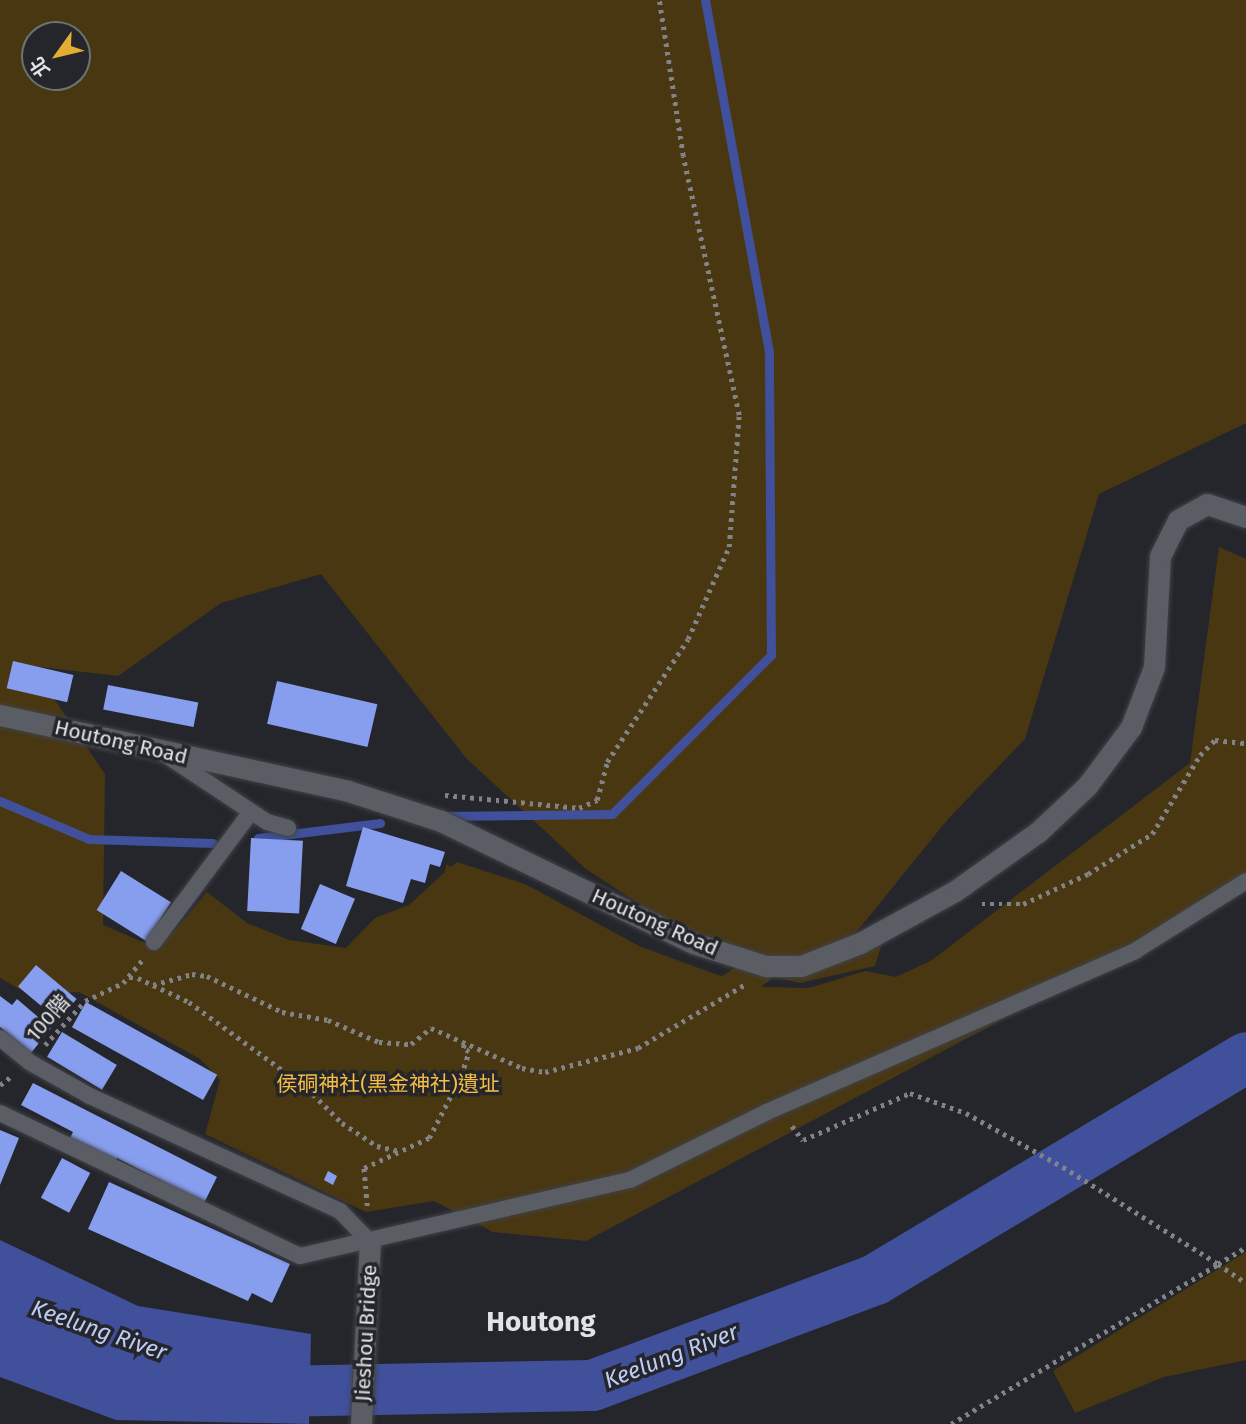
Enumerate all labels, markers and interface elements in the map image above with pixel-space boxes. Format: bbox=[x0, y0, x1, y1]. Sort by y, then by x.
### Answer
north arrow bbox=[21, 21, 91, 91]
text: 北 bbox=[25, 53, 55, 81]
street label: Houtong Road bbox=[52, 714, 190, 770]
street label: Houtong Road bbox=[588, 883, 722, 961]
street label: 100階 bbox=[21, 990, 75, 1046]
park label: 侯硐神社(黑金神社)遺址 bbox=[276, 1071, 500, 1097]
street label: Jieshou Bridge bbox=[350, 1264, 382, 1402]
water label: Keelung River bbox=[28, 1294, 170, 1366]
district label: Houtong bbox=[486, 1305, 596, 1339]
water label: Keelung River bbox=[600, 1318, 742, 1394]

